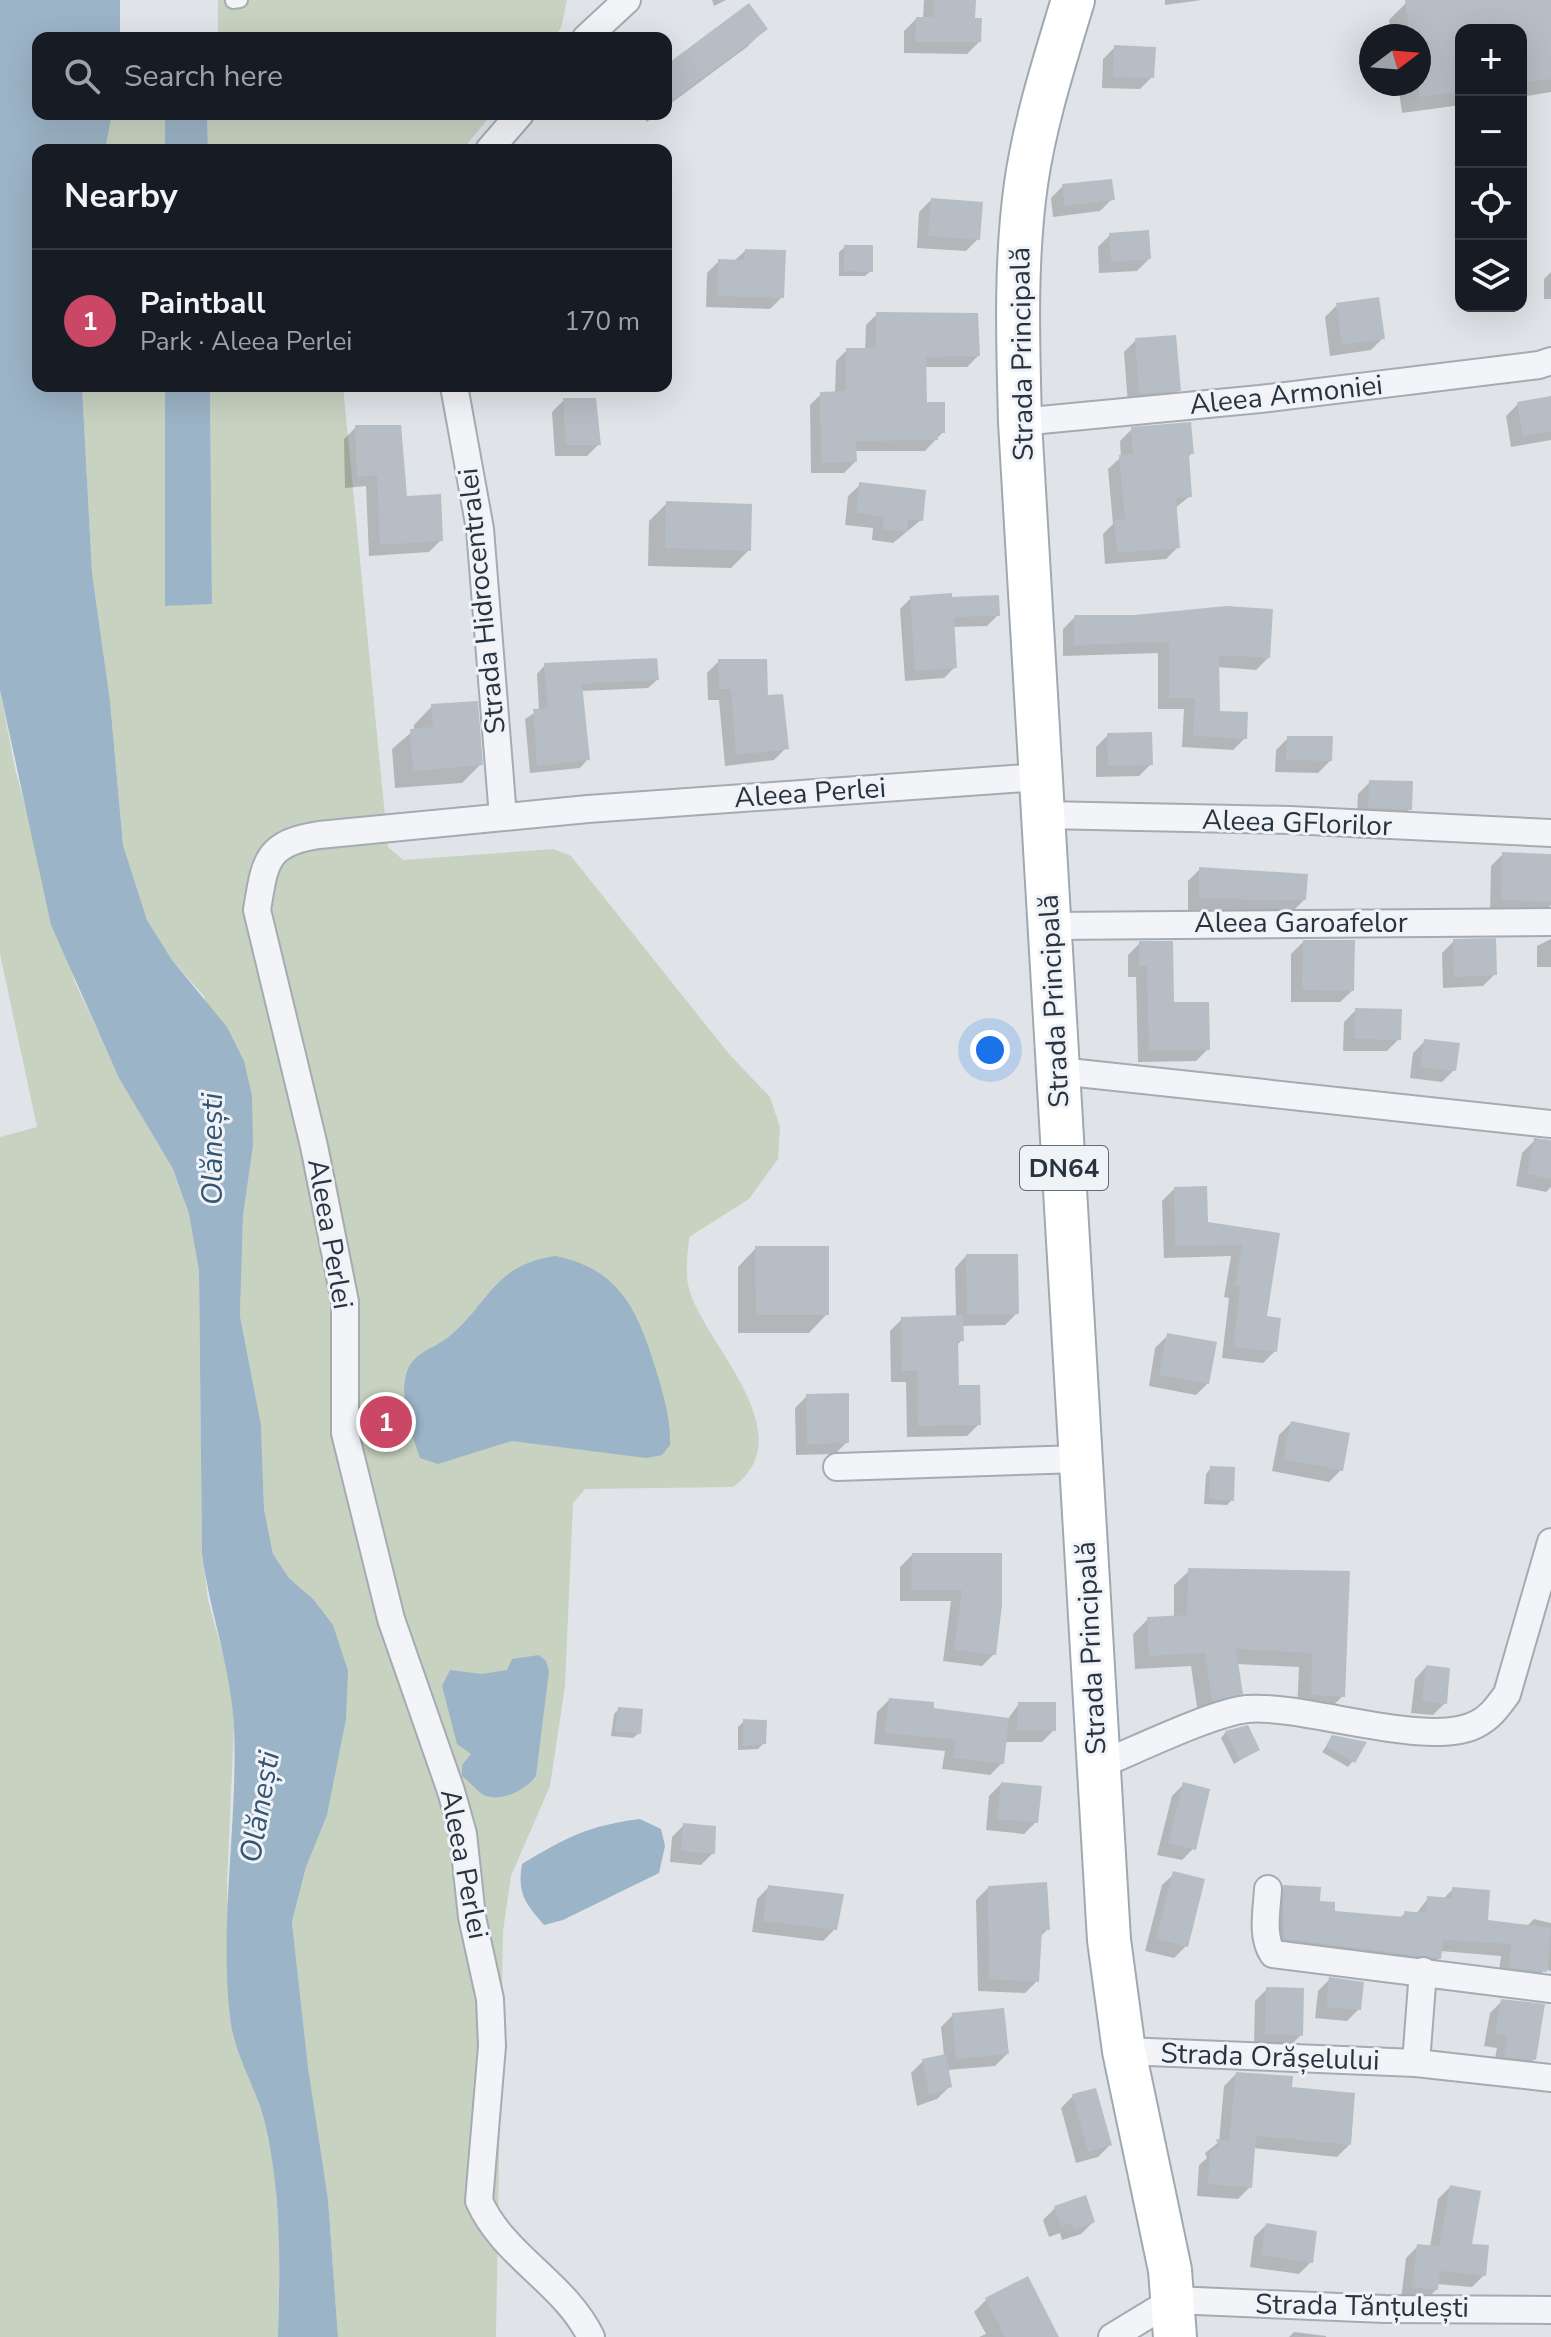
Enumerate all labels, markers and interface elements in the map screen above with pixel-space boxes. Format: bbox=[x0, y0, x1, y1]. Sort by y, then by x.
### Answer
north arrow bbox=[1359, 24, 1431, 96]
map controls bbox=[1455, 24, 1527, 312]
button: + bbox=[1455, 24, 1527, 96]
search box bbox=[32, 32, 672, 120]
icon: search bbox=[60, 54, 104, 98]
text: Search here bbox=[124, 56, 283, 97]
button: − bbox=[1455, 96, 1527, 168]
button: locate bbox=[1455, 168, 1527, 240]
text: Nearby bbox=[64, 173, 178, 219]
button: layers bbox=[1455, 240, 1527, 312]
street label: Strada Principală bbox=[1001, 247, 1043, 461]
text: Paintball bbox=[140, 283, 266, 324]
text: 1 bbox=[82, 304, 98, 339]
text: 170 m bbox=[564, 304, 640, 339]
text: Park · Aleea Perlei bbox=[140, 324, 352, 359]
street label: Aleea Armoniei bbox=[1187, 366, 1385, 424]
street label: Strada Hidrocentralei bbox=[449, 466, 515, 736]
street label: Aleea Perlei bbox=[733, 769, 887, 817]
street label: Aleea GFlorilor bbox=[1201, 801, 1393, 845]
street label: Strada Principală bbox=[1029, 893, 1079, 1109]
street label: Aleea Garoafelor bbox=[1194, 904, 1408, 942]
your location bbox=[970, 1030, 1010, 1070]
water label: Olănești bbox=[192, 1092, 233, 1205]
road number: DN64 bbox=[1020, 1146, 1108, 1190]
street label: Aleea Perlei bbox=[298, 1156, 362, 1312]
pin: 1 bbox=[360, 1392, 412, 1452]
street label: Strada Principală bbox=[1066, 1540, 1116, 1756]
water label: Olănești bbox=[230, 1747, 290, 1866]
street label: Aleea Perlei bbox=[431, 1786, 497, 1942]
street label: Strada Orășelului bbox=[1160, 2034, 1380, 2080]
street label: Strada Tănțulești bbox=[1255, 2285, 1469, 2327]

